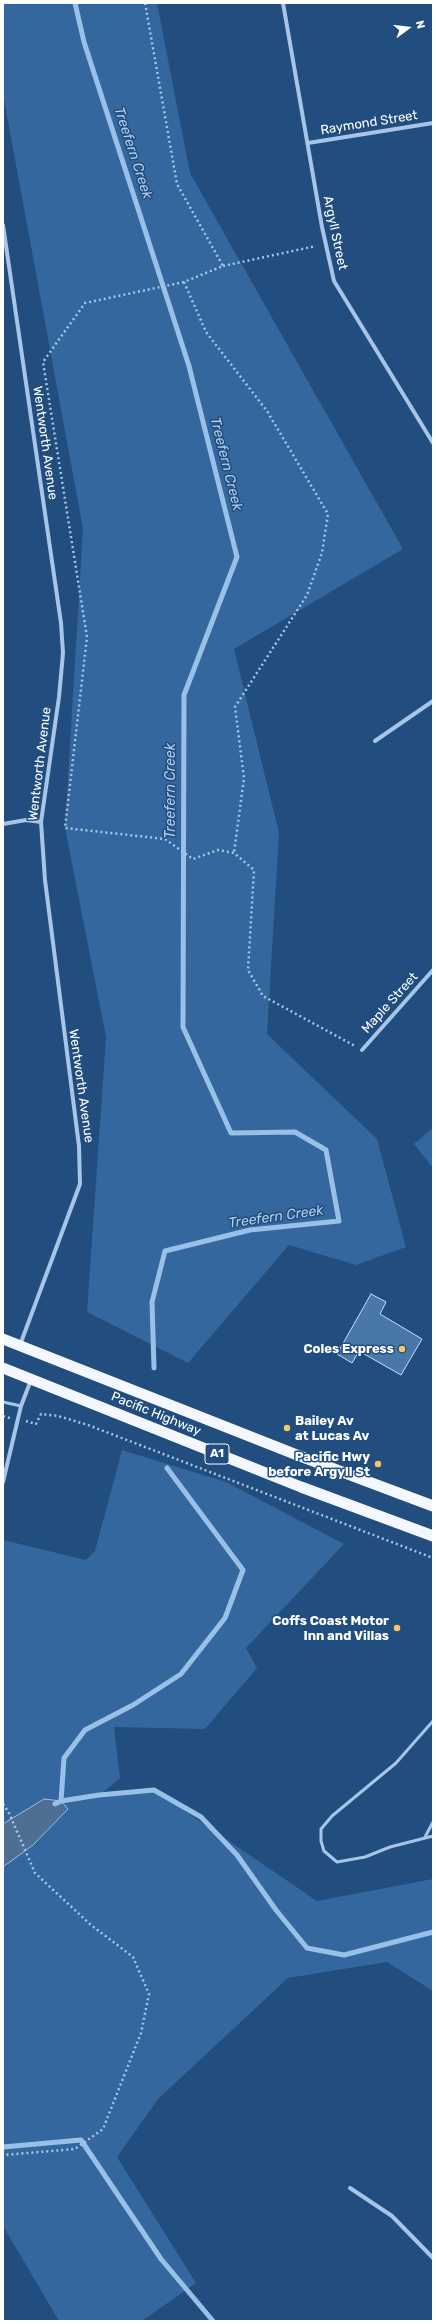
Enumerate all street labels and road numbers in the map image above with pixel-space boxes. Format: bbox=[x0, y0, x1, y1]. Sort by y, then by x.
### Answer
street label: Raymond Street bbox=[319, 108, 419, 138]
street label: Argyll Street bbox=[320, 194, 350, 272]
street label: Wentworth Avenue bbox=[29, 385, 61, 501]
street label: Wentworth Avenue bbox=[25, 706, 55, 822]
street label: Maple Street bbox=[359, 969, 421, 1037]
street label: Wentworth Avenue bbox=[65, 1028, 97, 1144]
street label: Pacific Highway bbox=[109, 1389, 203, 1439]
road number: A1 bbox=[205, 1444, 229, 1464]

